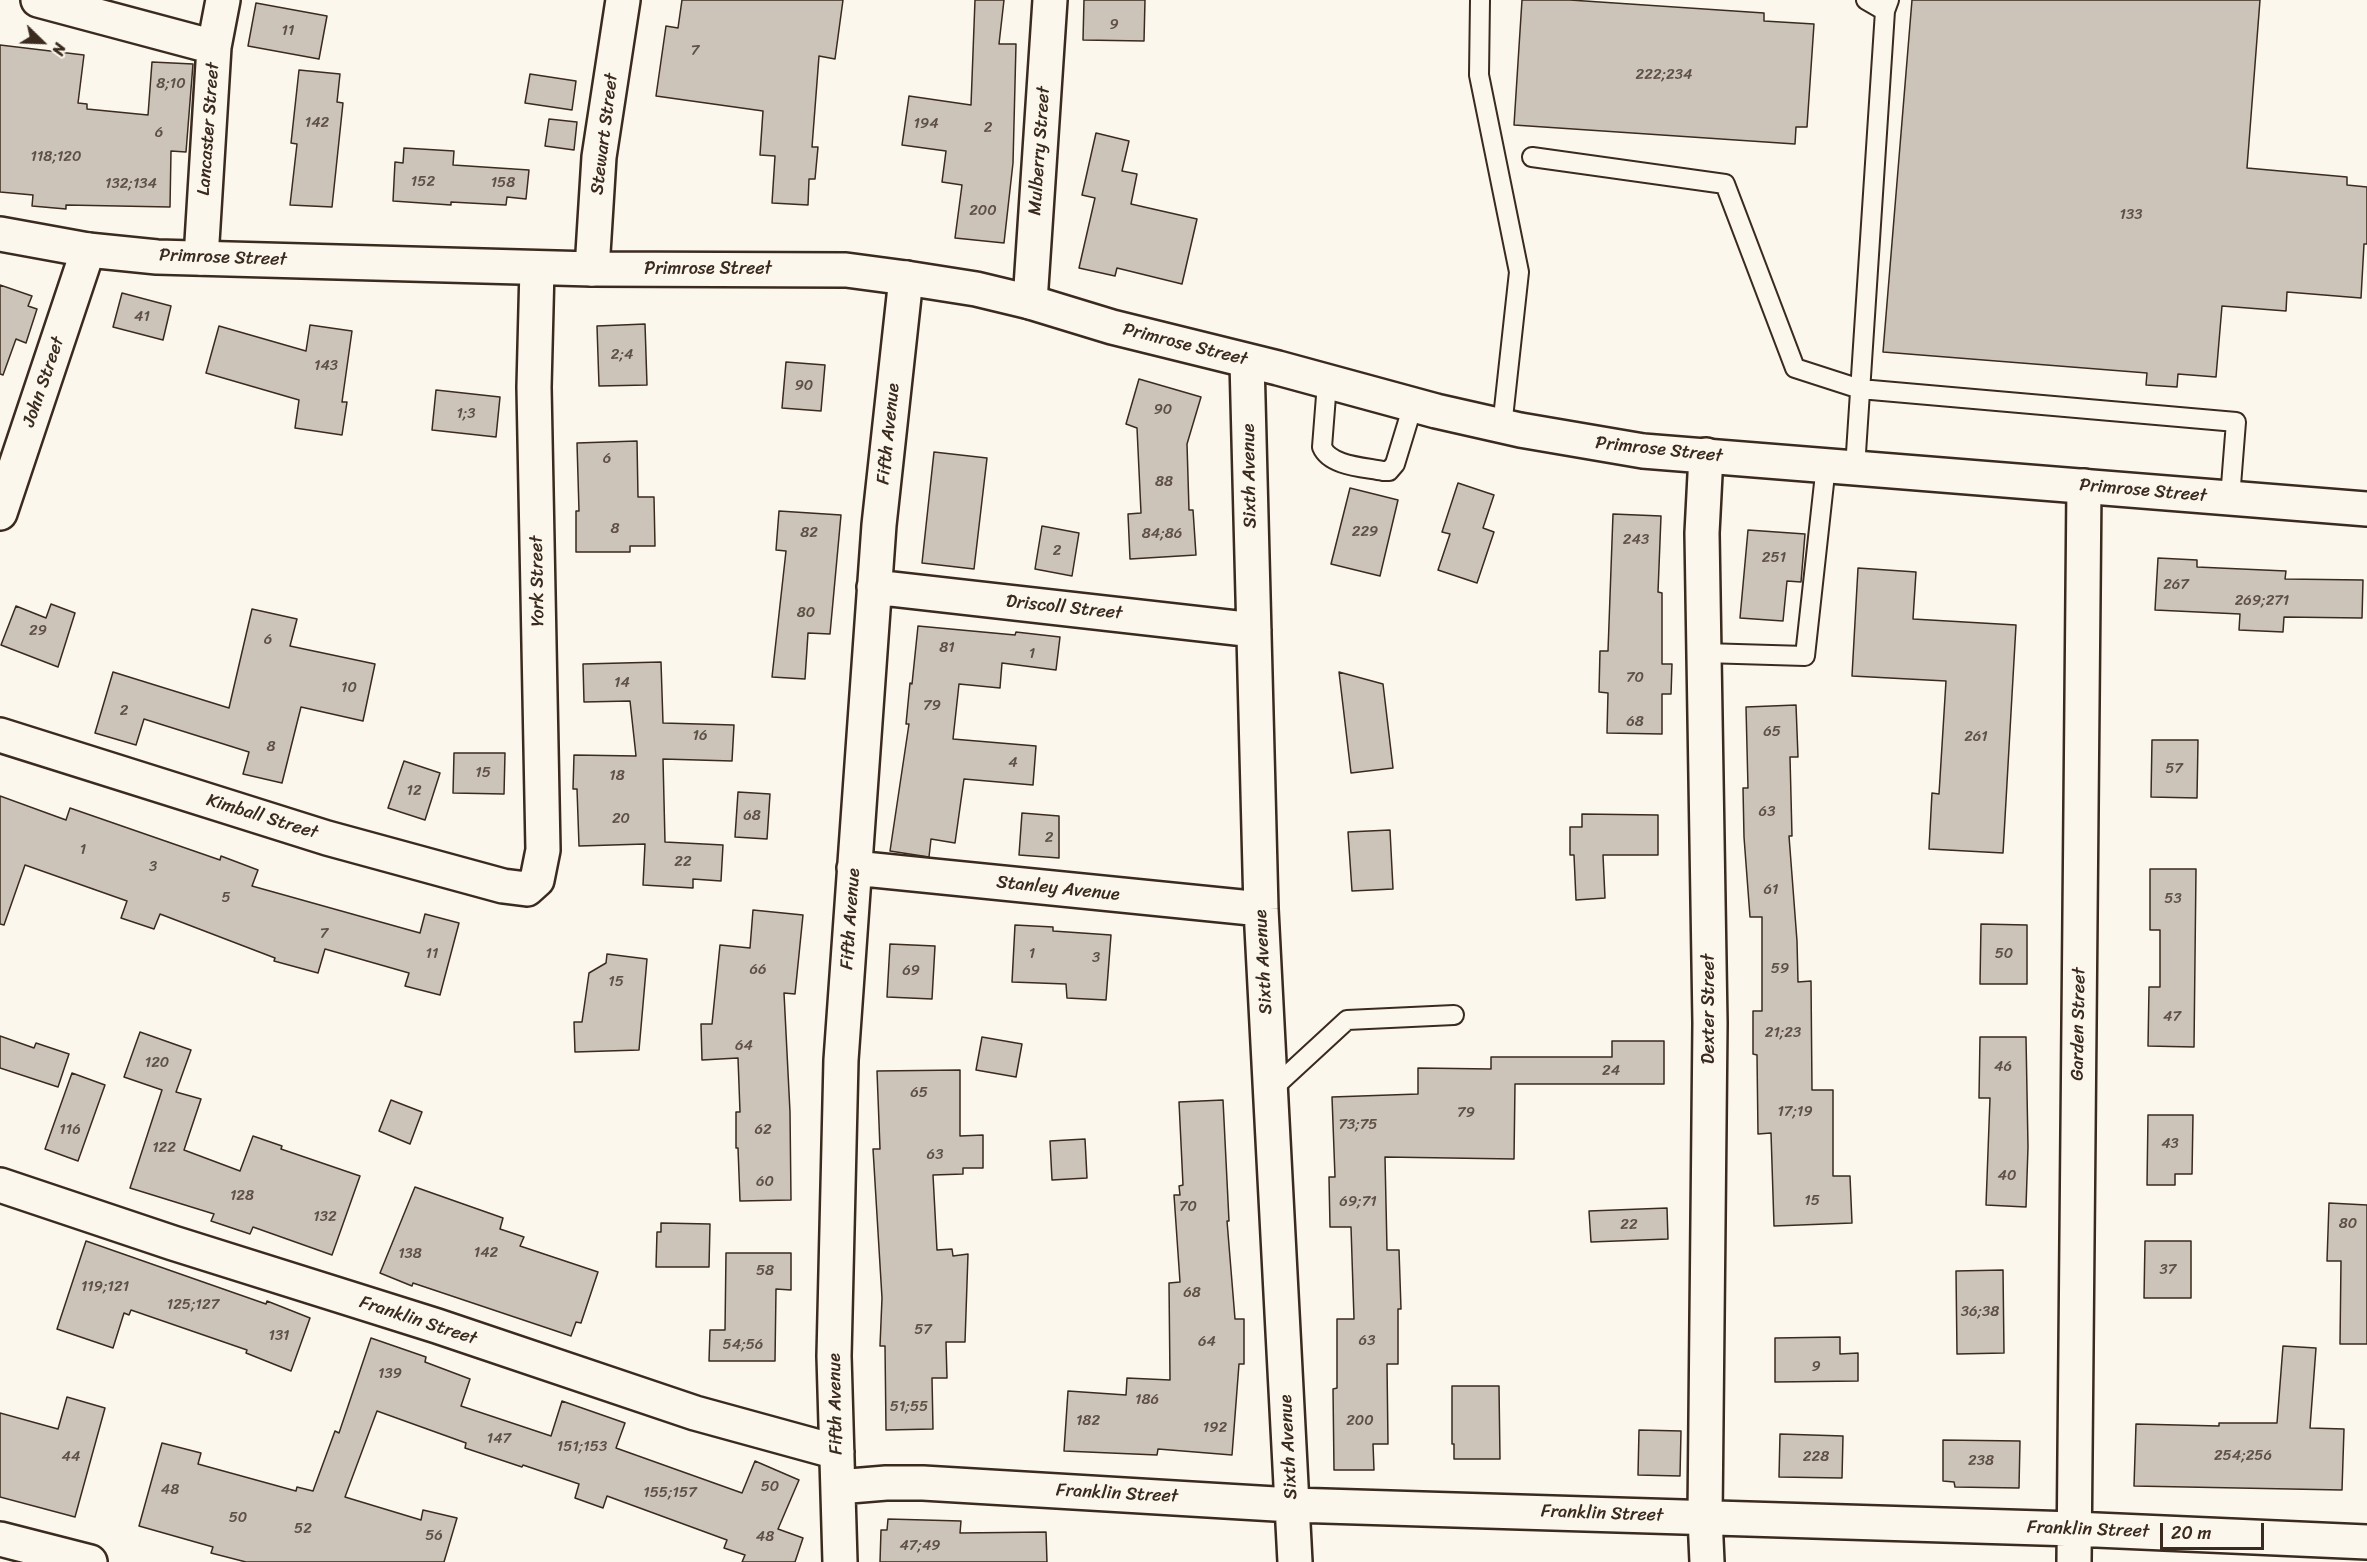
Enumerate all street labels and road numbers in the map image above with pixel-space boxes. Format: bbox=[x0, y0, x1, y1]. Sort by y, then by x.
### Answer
street label: Lancaster Street bbox=[194, 62, 224, 196]
street label: Stewart Street bbox=[587, 72, 623, 196]
street label: Mulberry Street bbox=[1025, 86, 1055, 216]
street label: Primrose Street bbox=[159, 245, 287, 271]
street label: Primrose Street bbox=[644, 258, 772, 280]
street label: Primrose Street bbox=[1120, 319, 1250, 371]
street label: John Street bbox=[19, 334, 69, 430]
street label: Fifth Avenue bbox=[873, 382, 905, 486]
street label: Sixth Avenue bbox=[1238, 423, 1262, 529]
street label: Primrose Street bbox=[1594, 433, 1724, 467]
street label: Primrose Street bbox=[2079, 475, 2207, 507]
street label: York Street bbox=[526, 535, 550, 627]
street label: Driscoll Street bbox=[1005, 591, 1123, 625]
street label: Kimball Street bbox=[204, 790, 320, 844]
street label: Fifth Avenue bbox=[837, 868, 865, 970]
street label: Stanley Avenue bbox=[995, 872, 1121, 906]
street label: Sixth Avenue bbox=[1250, 909, 1278, 1015]
street label: Dexter Street bbox=[1698, 954, 1720, 1064]
street label: Garden Street bbox=[2067, 967, 2091, 1081]
street label: Franklin Street bbox=[357, 1292, 479, 1350]
street label: Fifth Avenue bbox=[824, 1353, 848, 1455]
street label: Sixth Avenue bbox=[1275, 1394, 1303, 1500]
street label: Franklin Street bbox=[1055, 1480, 1179, 1508]
street label: Franklin Street bbox=[1541, 1501, 1663, 1527]
street label: Franklin Street bbox=[2027, 1517, 2149, 1543]

